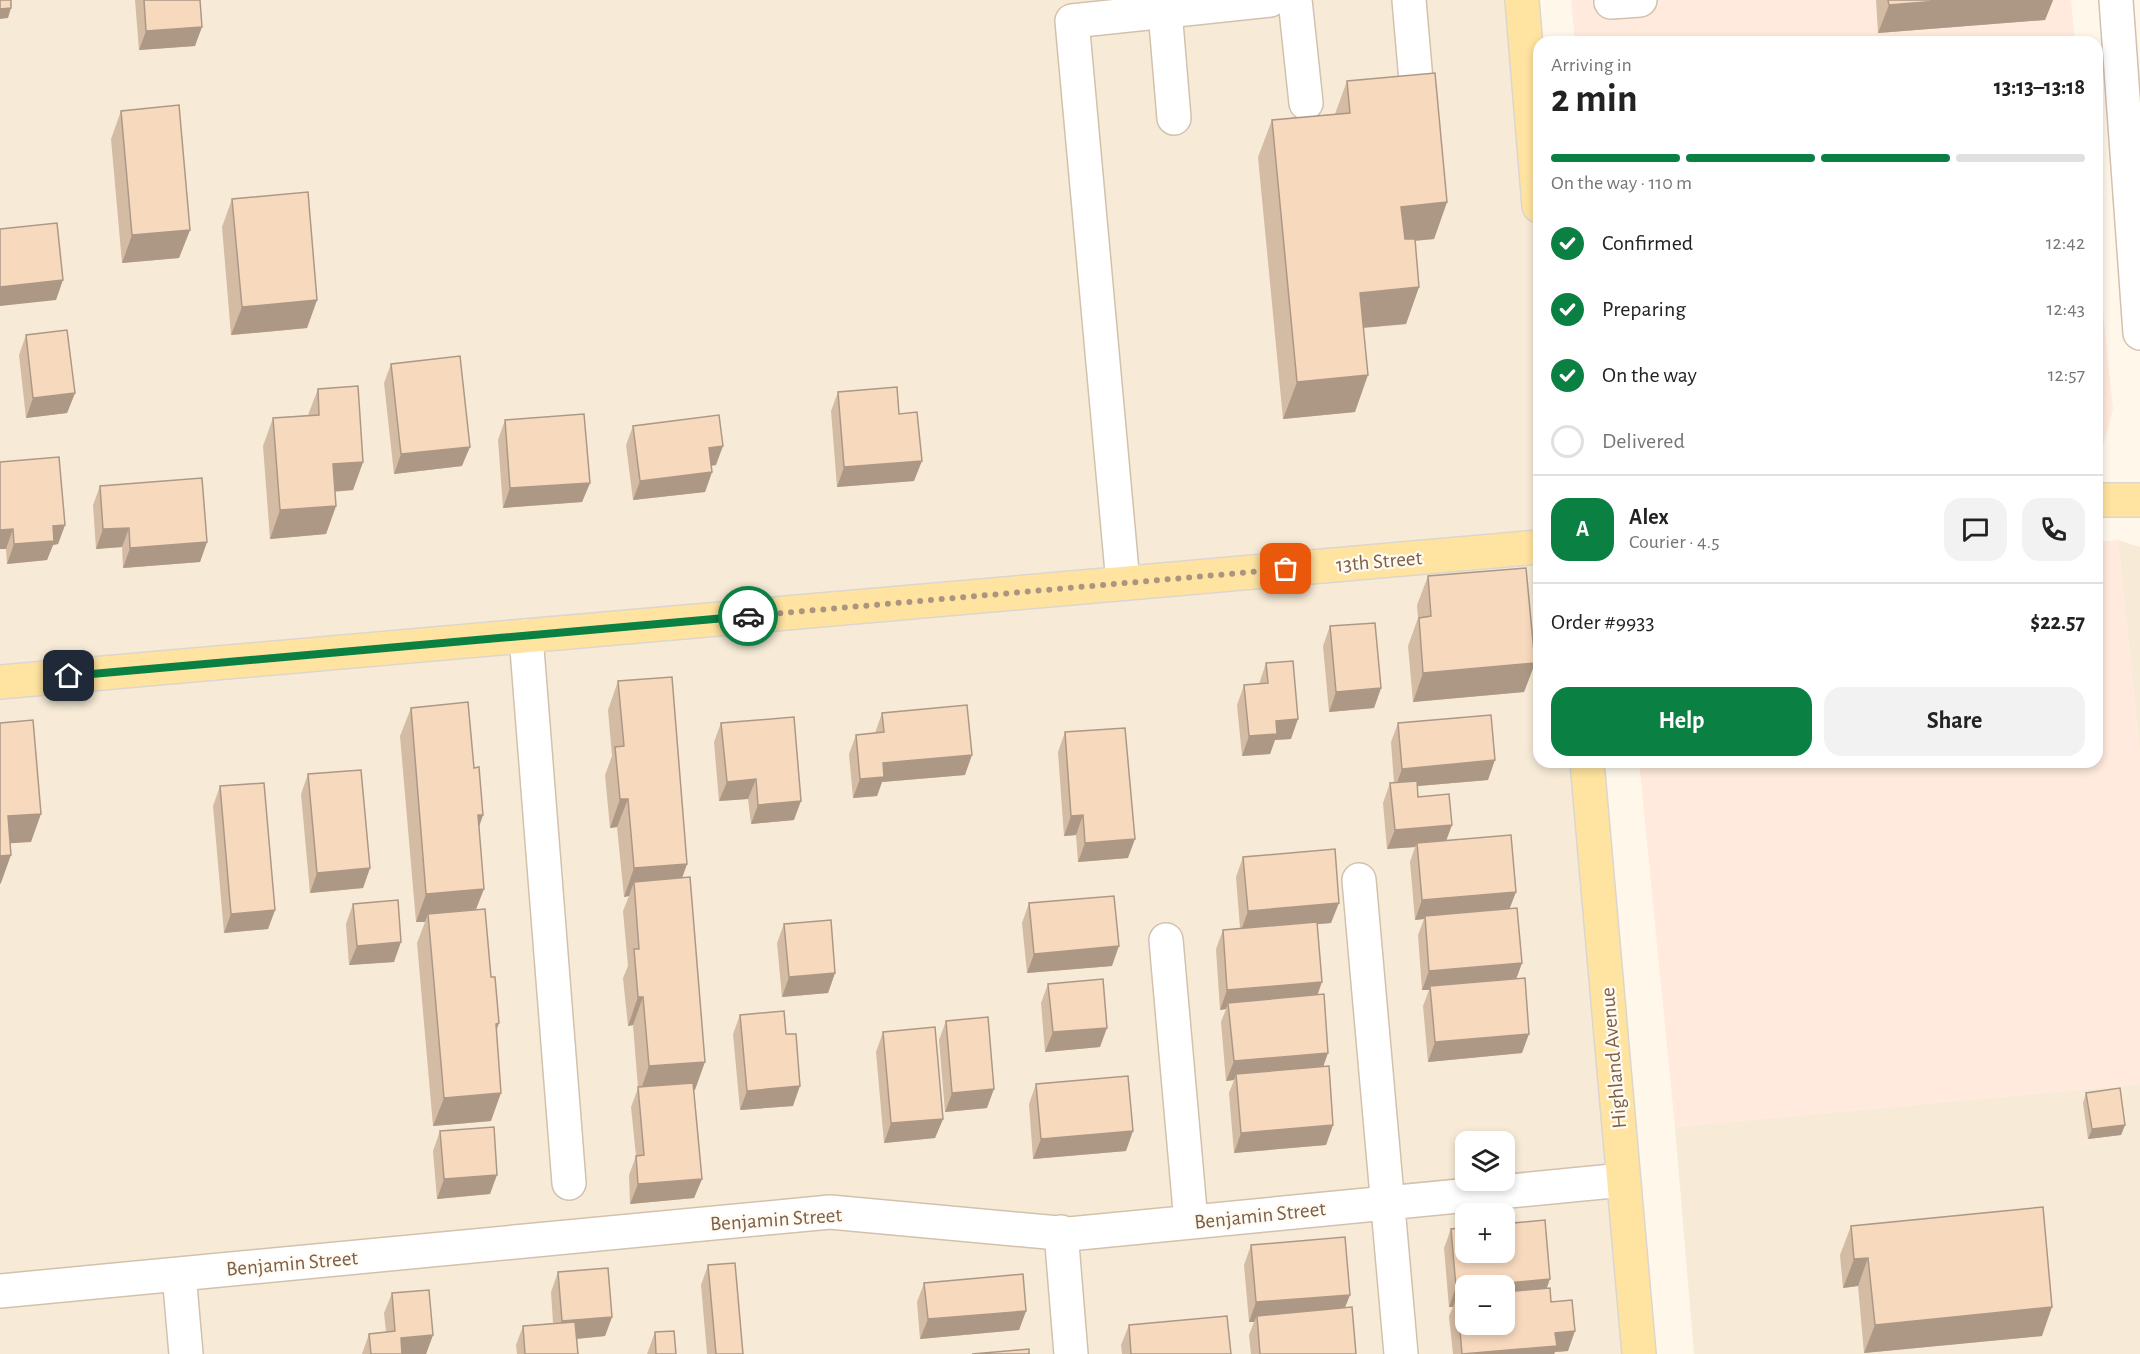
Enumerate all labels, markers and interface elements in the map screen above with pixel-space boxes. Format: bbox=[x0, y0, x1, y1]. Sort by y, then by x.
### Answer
text: Arriving in bbox=[1551, 55, 1632, 75]
text: 13:13–13:18 bbox=[1994, 76, 2085, 98]
text: 2 min bbox=[1551, 80, 1638, 119]
text: On the way · 110 m bbox=[1551, 173, 1692, 193]
icon: check bbox=[1551, 227, 1584, 260]
text: Confirmed bbox=[1602, 232, 1693, 254]
text: 12:42 bbox=[2046, 233, 2085, 253]
icon: check bbox=[1551, 293, 1584, 326]
text: Preparing bbox=[1602, 298, 1686, 320]
text: 12:43 bbox=[2047, 299, 2085, 319]
icon: check bbox=[1551, 359, 1584, 392]
text: On the way bbox=[1602, 364, 1697, 386]
text: 12:57 bbox=[2048, 365, 2085, 385]
text: Delivered bbox=[1602, 430, 1685, 452]
button: chat bbox=[1944, 498, 2007, 561]
button: phone bbox=[2022, 498, 2085, 561]
text: Alex bbox=[1629, 506, 1669, 528]
text: A bbox=[1576, 518, 1589, 540]
text: Courier · 4.5 bbox=[1629, 532, 1720, 552]
pin bbox=[1260, 543, 1311, 594]
street label: 13th Street bbox=[1335, 547, 1423, 576]
icon: bag bbox=[1269, 552, 1302, 585]
courier bbox=[718, 586, 778, 646]
icon: car bbox=[732, 600, 765, 633]
text: Order #9933 bbox=[1551, 611, 1655, 633]
text: $22.57 bbox=[2030, 611, 2085, 633]
pin bbox=[43, 650, 94, 701]
icon: home bbox=[52, 659, 85, 692]
button: Help bbox=[1551, 687, 1812, 756]
button: Share bbox=[1824, 687, 2085, 756]
street label: Highland Avenue bbox=[1597, 986, 1630, 1129]
map controls bbox=[1455, 1131, 1515, 1335]
button: layers bbox=[1455, 1131, 1515, 1191]
street label: Benjamin Street bbox=[1193, 1198, 1327, 1233]
button: + bbox=[1455, 1203, 1515, 1263]
street label: Benjamin Street bbox=[709, 1204, 843, 1235]
street label: Benjamin Street bbox=[225, 1247, 359, 1280]
button: − bbox=[1455, 1275, 1515, 1335]

